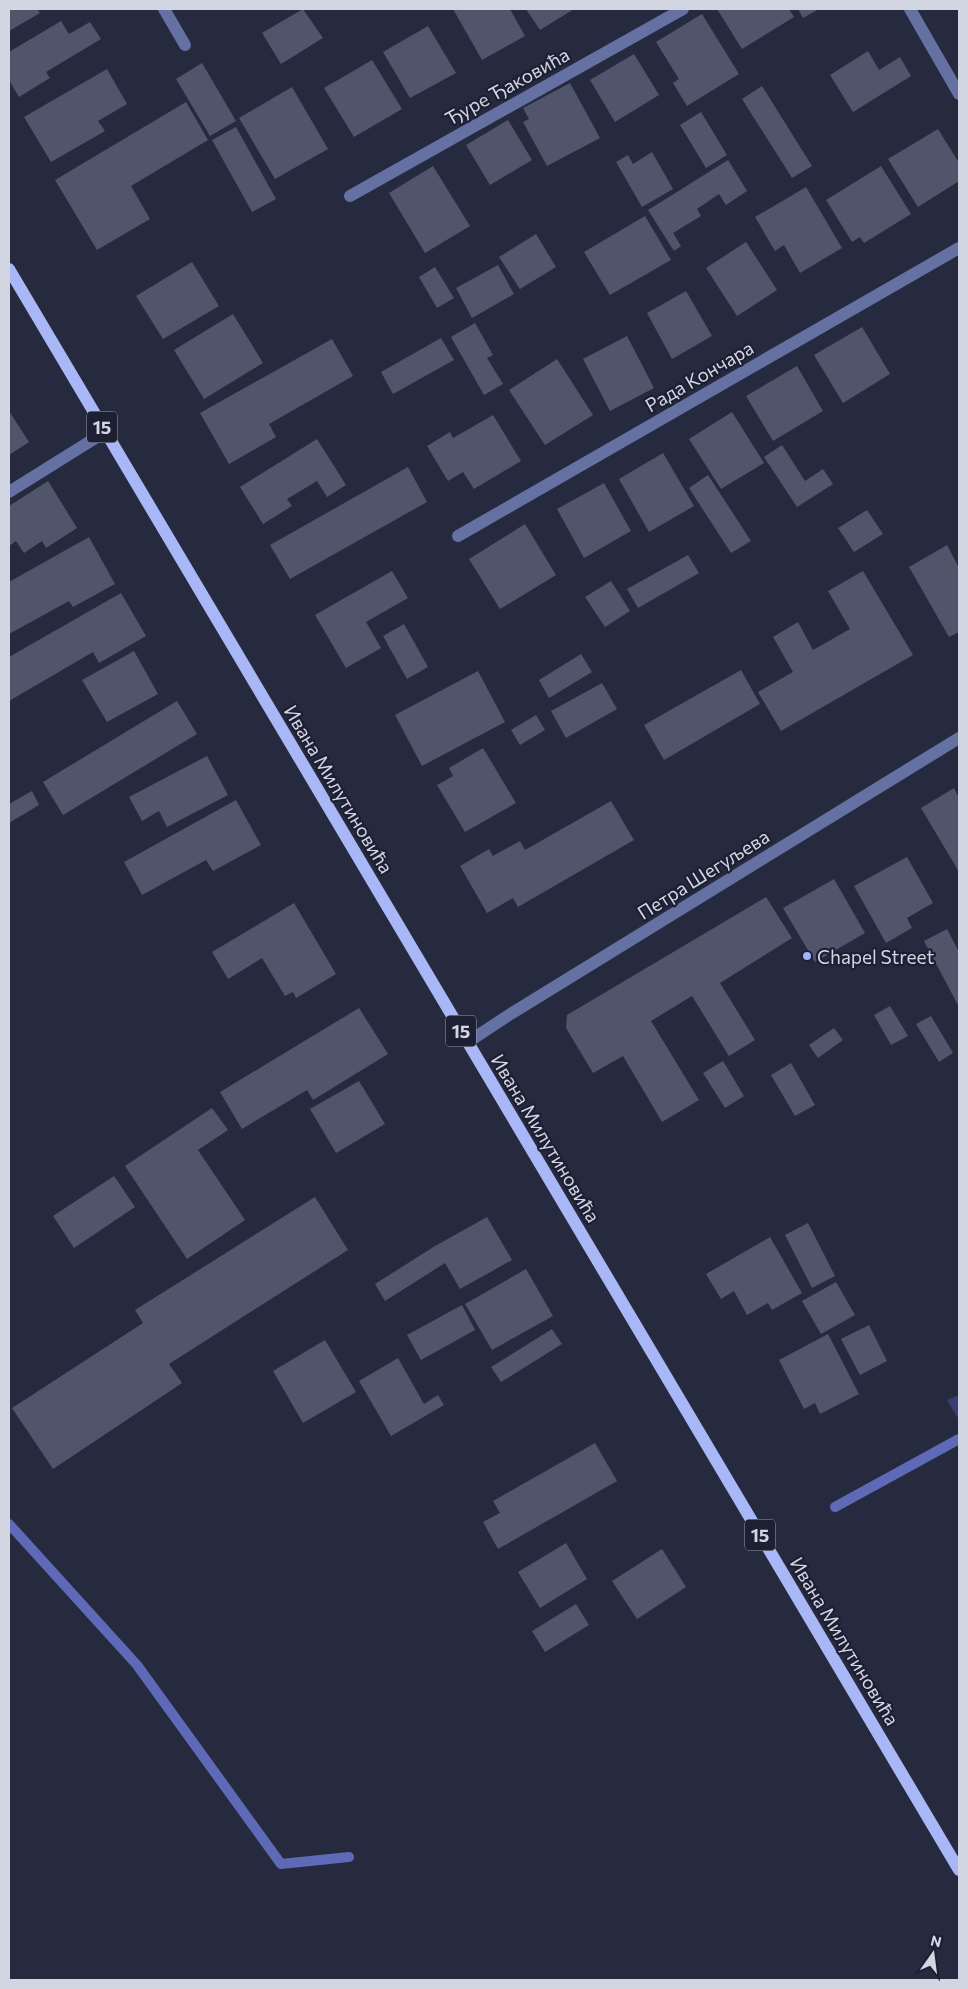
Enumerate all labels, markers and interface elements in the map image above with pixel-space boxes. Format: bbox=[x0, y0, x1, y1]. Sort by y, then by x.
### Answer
street label: Ђуре Ђаковића bbox=[441, 42, 573, 130]
street label: Рада Кончара bbox=[641, 336, 757, 416]
road number: 15 bbox=[87, 412, 117, 442]
street label: Ивана Милутиновића bbox=[280, 701, 398, 877]
street label: Петра Шегуљева bbox=[633, 824, 773, 924]
place label: Chapel Street bbox=[817, 945, 934, 968]
marker: Chapel Street bbox=[801, 950, 813, 962]
road number: 15 bbox=[446, 1016, 476, 1046]
street label: Ивана Милутиновића bbox=[487, 1050, 605, 1226]
road number: 15 bbox=[745, 1520, 775, 1550]
street label: Ивана Милутиновића bbox=[786, 1553, 904, 1729]
north arrow bbox=[908, 1929, 958, 1979]
text: N bbox=[929, 1931, 943, 1950]

